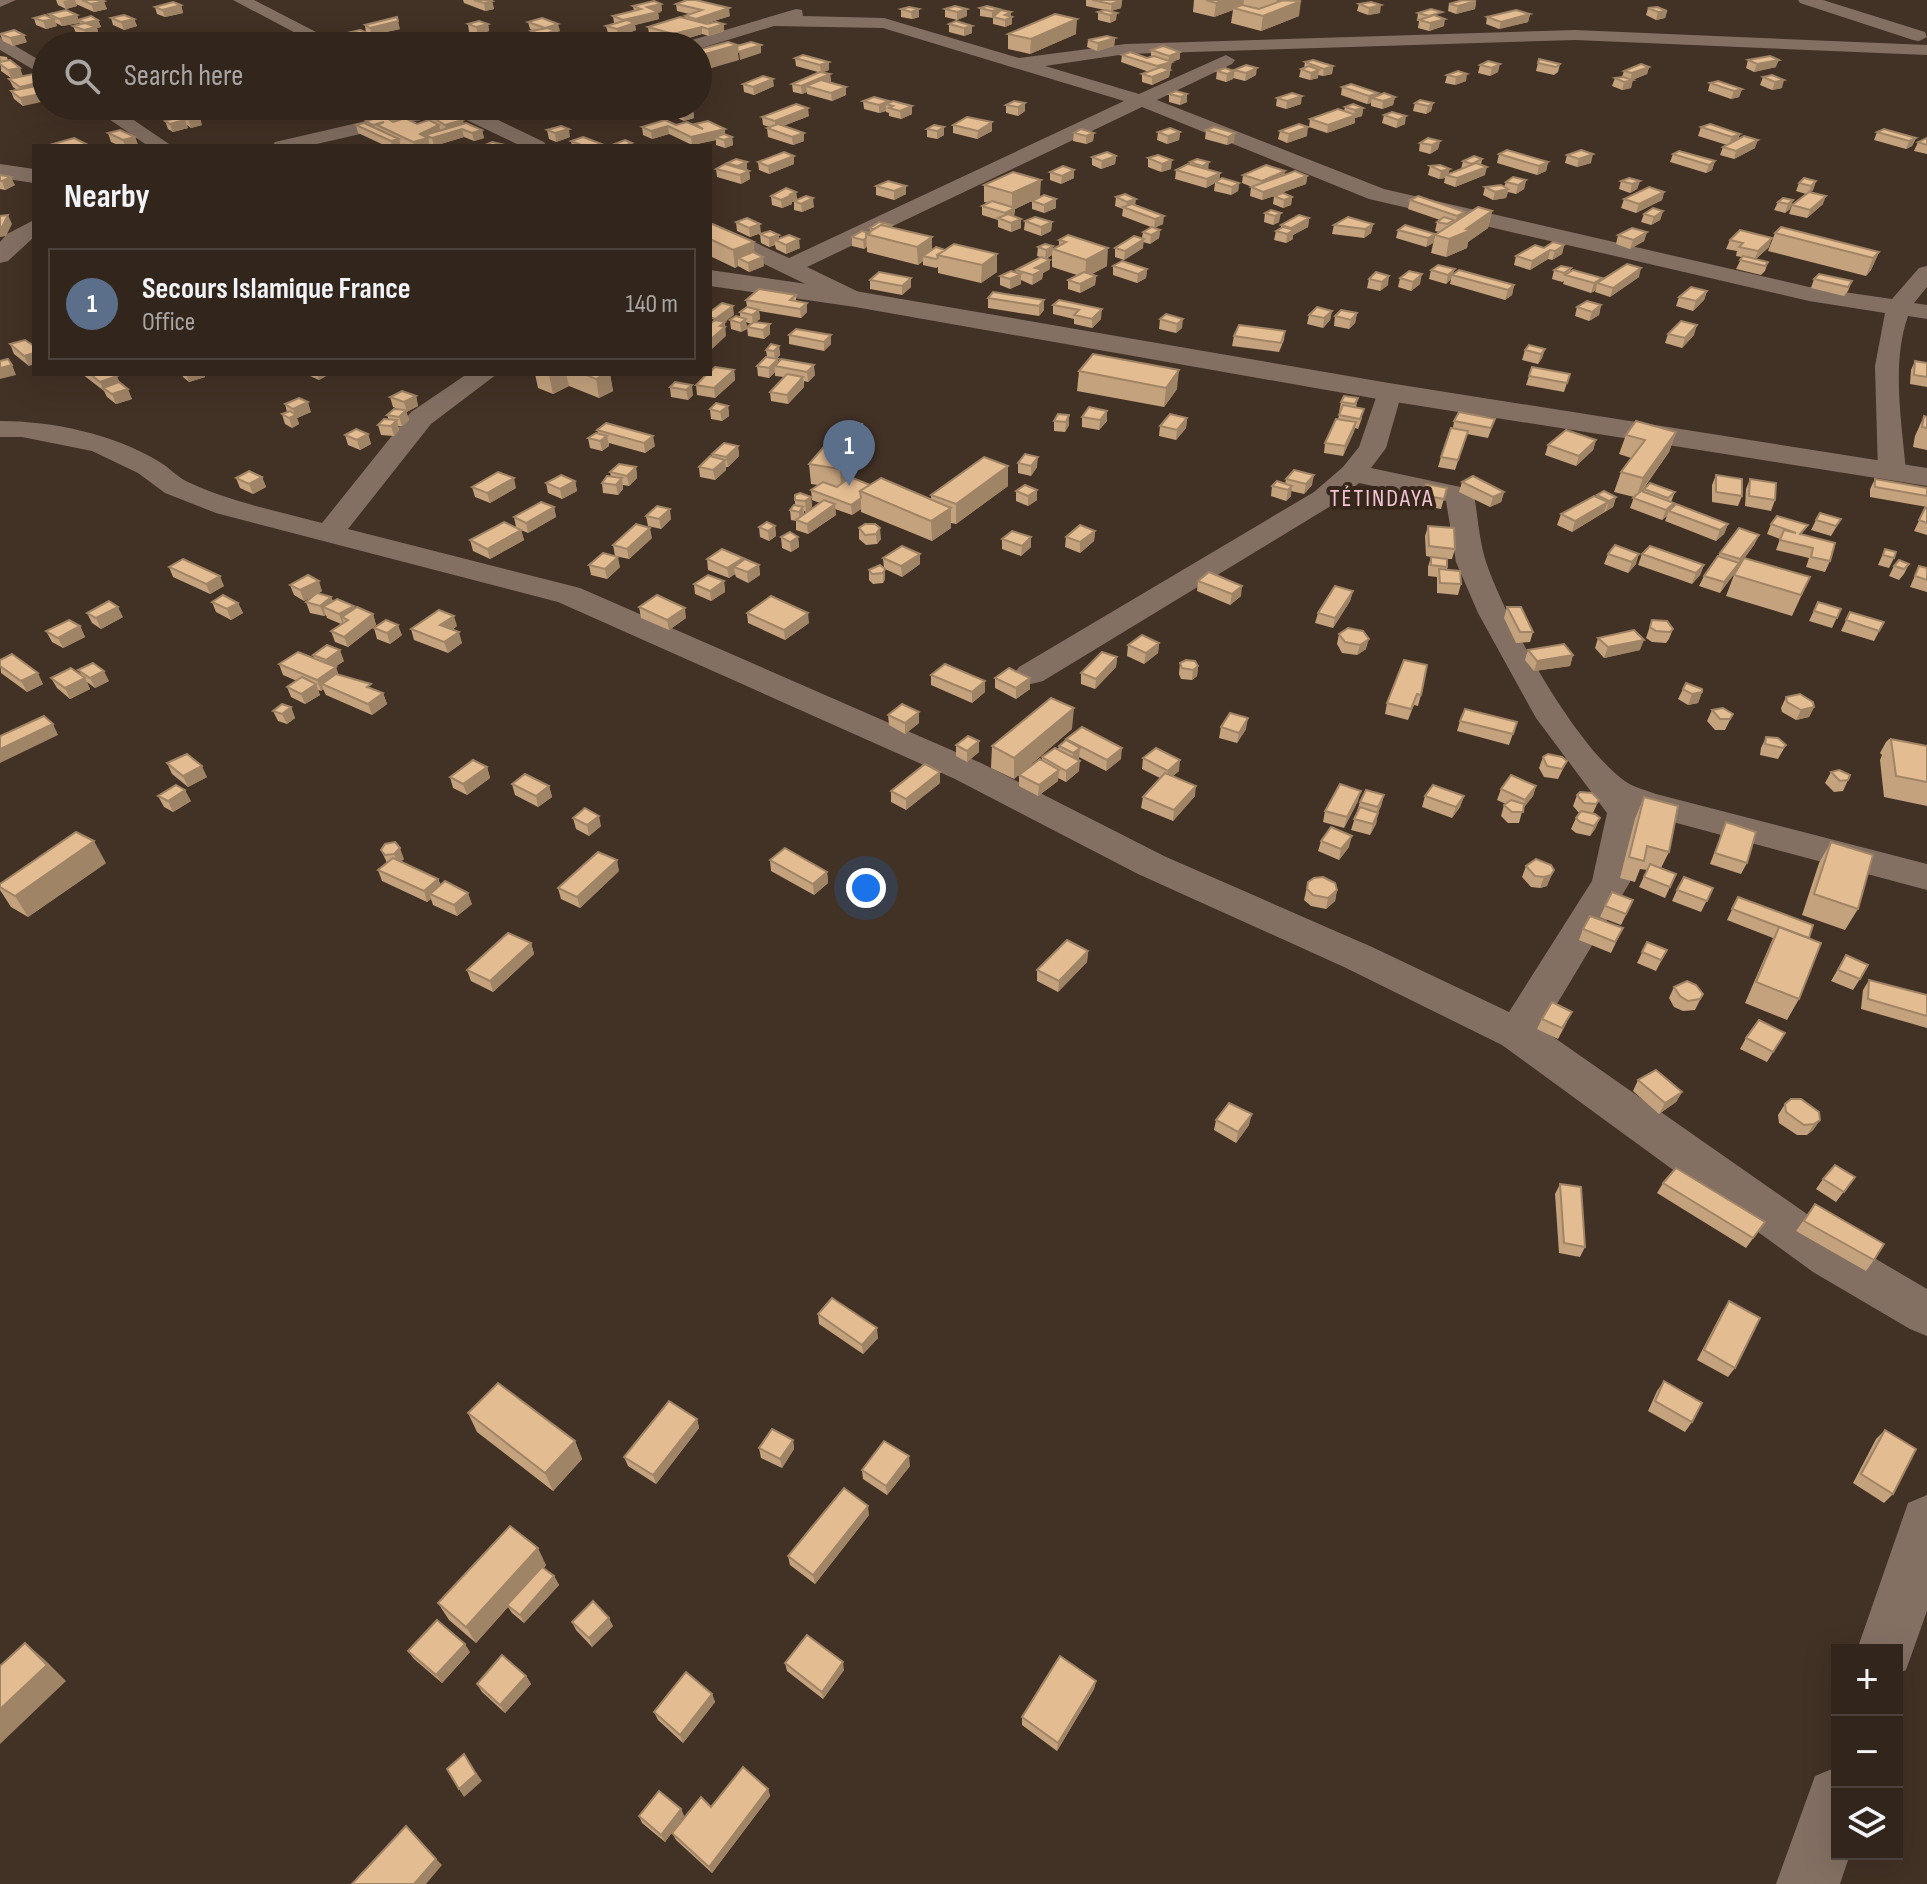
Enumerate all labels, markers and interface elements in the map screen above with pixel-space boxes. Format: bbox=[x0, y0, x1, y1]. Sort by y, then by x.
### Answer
search box bbox=[32, 32, 712, 120]
icon: search bbox=[60, 54, 104, 98]
text: Search here bbox=[124, 58, 243, 94]
text: Nearby bbox=[64, 176, 150, 217]
text: Secours Islamique France bbox=[142, 271, 411, 307]
text: 1 bbox=[87, 289, 97, 320]
text: 140 m bbox=[626, 289, 678, 320]
text: Office bbox=[142, 307, 195, 338]
pin: 1 bbox=[823, 420, 875, 486]
district label: TÉTINDAYA bbox=[1330, 484, 1434, 513]
your location bbox=[846, 868, 886, 908]
map controls bbox=[1831, 1644, 1903, 1860]
button: + bbox=[1831, 1644, 1903, 1716]
button: − bbox=[1831, 1716, 1903, 1788]
button: layers bbox=[1831, 1788, 1903, 1860]

